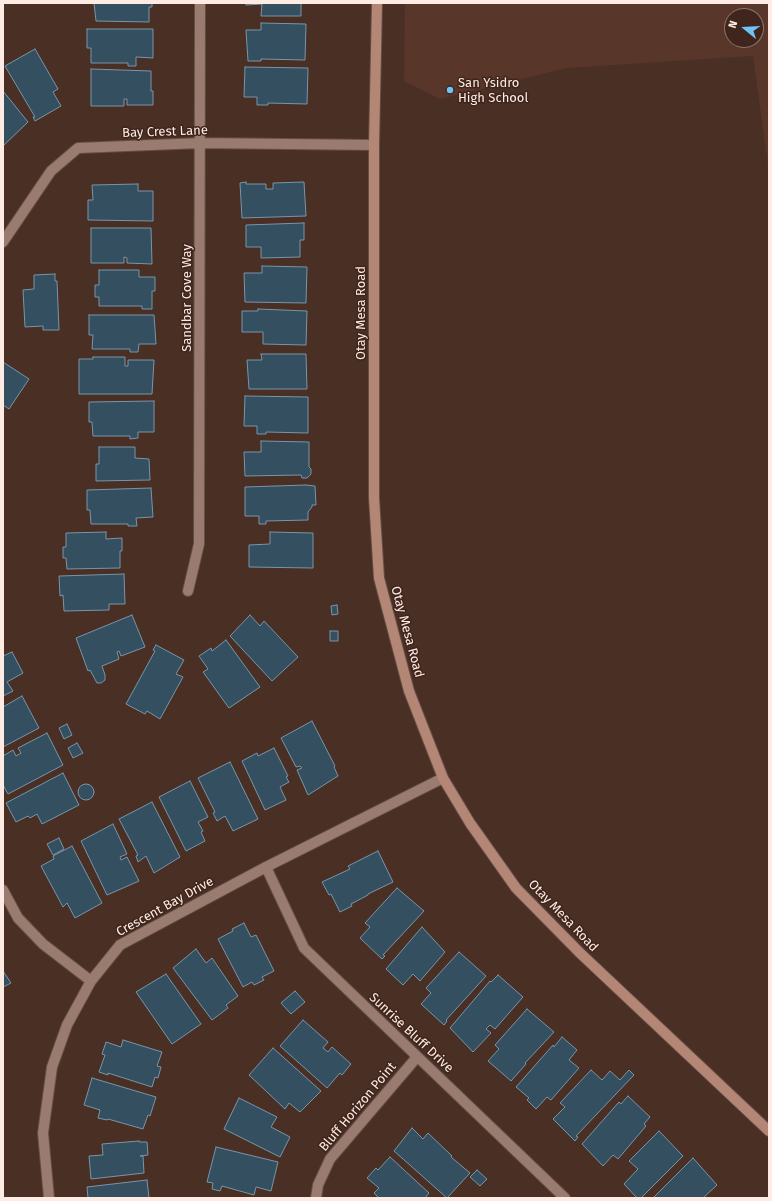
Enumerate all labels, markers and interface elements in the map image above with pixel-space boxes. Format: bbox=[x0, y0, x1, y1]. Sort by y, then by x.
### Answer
north arrow bbox=[724, 8, 764, 48]
text: N bbox=[726, 19, 740, 30]
place label: San Ysidro High School bbox=[458, 75, 528, 106]
marker: San Ysidro High School bbox=[445, 85, 455, 95]
street label: Bay Crest Lane bbox=[122, 123, 208, 141]
street label: Sandbar Cove Way bbox=[179, 244, 195, 352]
street label: Otay Mesa Road bbox=[353, 266, 369, 360]
street label: Otay Mesa Road bbox=[387, 585, 427, 679]
street label: Crescent Bay Drive bbox=[114, 874, 216, 940]
street label: Otay Mesa Road bbox=[525, 877, 601, 955]
street label: Sunrise Bluff Drive bbox=[366, 990, 456, 1076]
street label: Bluff Horizon Point bbox=[316, 1059, 400, 1155]

